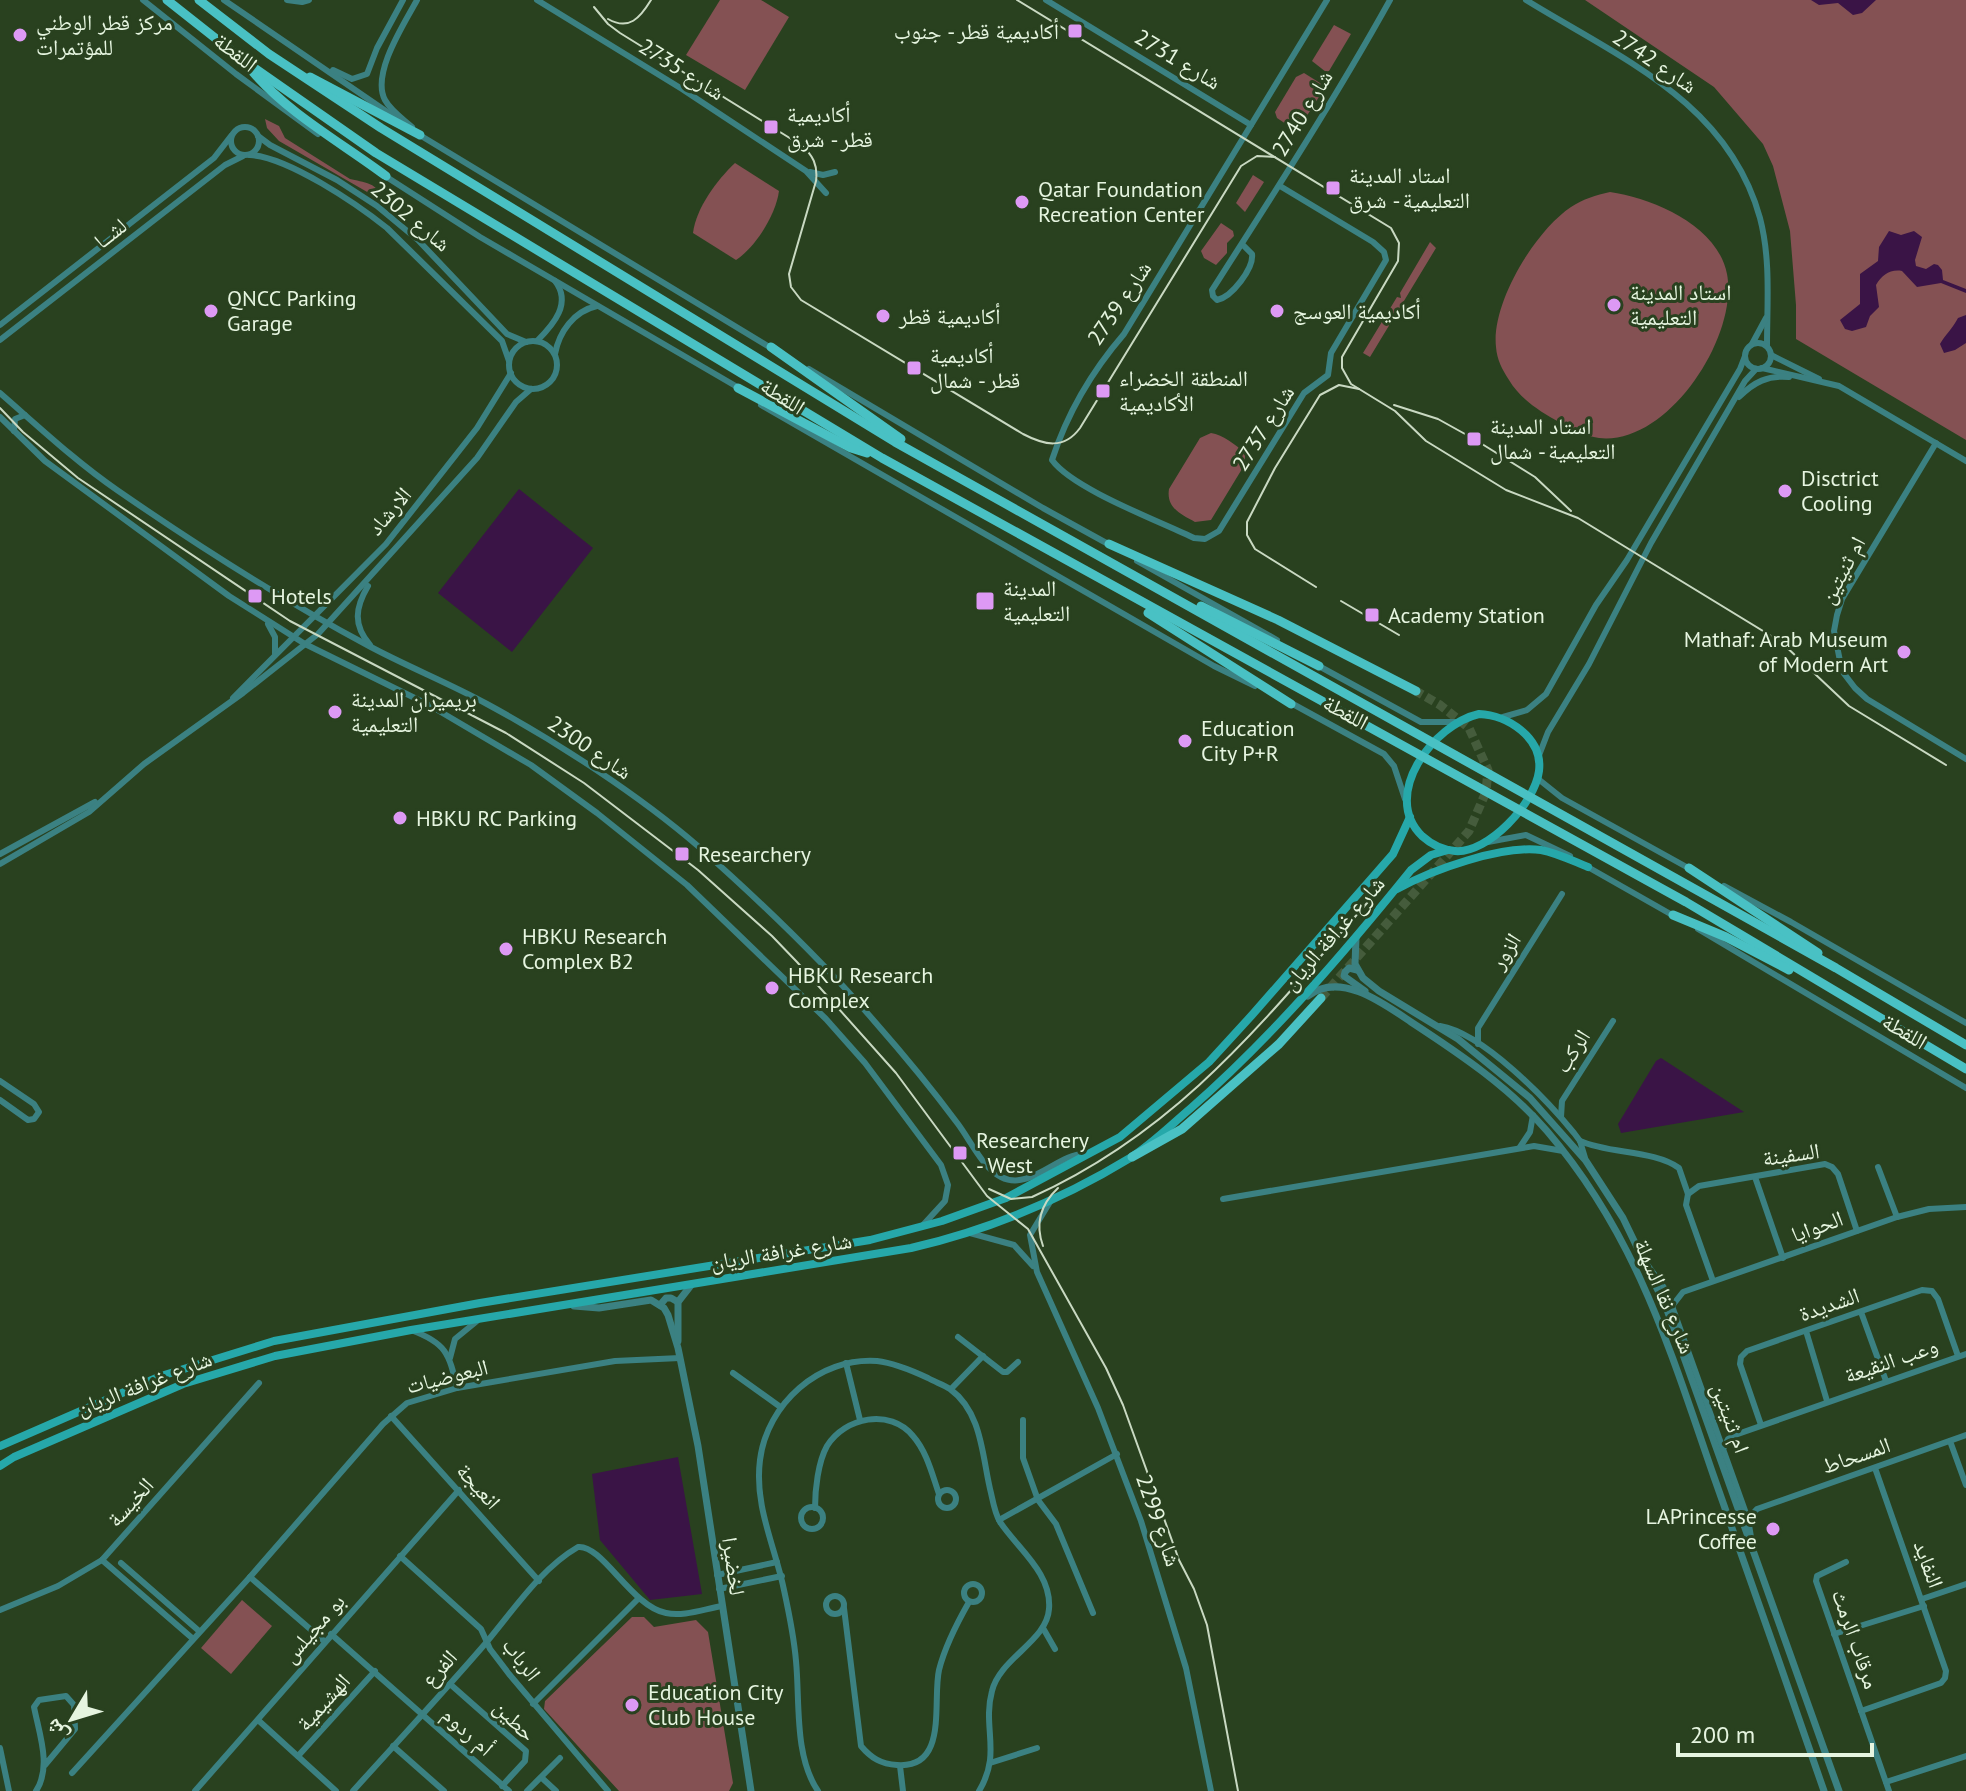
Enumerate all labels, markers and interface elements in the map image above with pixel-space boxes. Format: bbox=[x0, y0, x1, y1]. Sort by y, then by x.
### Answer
place label: مركز قطر الوطني للمؤتمرات bbox=[36, 8, 173, 61]
place label: أكاديمية قطر - جنوب bbox=[894, 17, 1059, 45]
marker: أكاديمية قطر - جنوب bbox=[1066, 22, 1084, 40]
street label: شارع 2731 bbox=[1130, 22, 1226, 96]
street label: شارع 2742 bbox=[1608, 23, 1702, 99]
marker: مركز قطر الوطني للمؤتمرات bbox=[11, 26, 29, 44]
street label: اللقطة bbox=[209, 26, 263, 78]
street label: شارع 2735 bbox=[634, 32, 730, 106]
street label: شارع 2740 bbox=[1265, 65, 1339, 161]
place label: أكاديمية قطر - شرق bbox=[787, 100, 873, 153]
marker: أكاديمية قطر - شرق bbox=[762, 118, 780, 136]
place label: استاد المدينة التعليمية - شرق bbox=[1349, 161, 1470, 214]
street label: شارع 2302 bbox=[365, 175, 457, 257]
place label: Qatar Foundation Recreation Center bbox=[1038, 175, 1205, 228]
marker: استاد المدينة التعليمية - شرق bbox=[1324, 179, 1342, 197]
marker: Qatar Foundation Recreation Center bbox=[1013, 193, 1031, 211]
street label: لشــا bbox=[88, 211, 132, 255]
street label: شارع 2739 bbox=[1081, 256, 1157, 350]
place label: استاد المدينة التعليمية bbox=[1630, 278, 1732, 331]
place label: QNCC Parking Garage bbox=[227, 284, 357, 337]
marker: استاد المدينة التعليمية bbox=[1605, 296, 1623, 314]
place label: أكاديمية العوسج bbox=[1293, 297, 1421, 325]
marker: QNCC Parking Garage bbox=[202, 302, 220, 320]
place label: أكاديمية قطر bbox=[898, 302, 1000, 330]
marker: أكاديمية العوسج bbox=[1268, 302, 1286, 320]
marker: أكاديمية قطر bbox=[874, 307, 892, 325]
place label: أكاديمية قطر - شمال bbox=[930, 341, 1020, 394]
marker: أكاديمية قطر - شمال bbox=[905, 359, 923, 377]
place label: المنطقة الخضراء الأكاديمية bbox=[1119, 364, 1248, 417]
street label: اللقطة bbox=[755, 371, 811, 421]
street label: شارع 2737 bbox=[1226, 380, 1300, 476]
marker: المنطقة الخضراء الأكاديمية bbox=[1094, 382, 1112, 400]
place label: استاد المدينة التعليمية - شمال bbox=[1490, 412, 1616, 465]
marker: استاد المدينة التعليمية - شمال bbox=[1465, 430, 1483, 448]
place label: Disctrict Cooling bbox=[1801, 464, 1879, 517]
street label: الارشاد bbox=[361, 481, 417, 541]
marker: Disctrict Cooling bbox=[1776, 482, 1794, 500]
street label: ام ثنيتين bbox=[1813, 531, 1872, 609]
place label: المدينة التعليمية bbox=[1003, 574, 1070, 627]
place label: Hotels bbox=[271, 582, 332, 610]
marker: Hotels bbox=[246, 587, 264, 605]
marker: المدينة التعليمية bbox=[974, 590, 996, 612]
place label: Academy Station bbox=[1388, 601, 1545, 629]
marker: Academy Station bbox=[1363, 606, 1381, 624]
place label: Mathaf: Arab Museum of Modern Art bbox=[1684, 625, 1889, 678]
marker: Mathaf: Arab Museum of Modern Art bbox=[1895, 643, 1913, 661]
place label: بريميران المدينة التعليمية bbox=[351, 685, 477, 738]
street label: اللقطة bbox=[1318, 688, 1374, 736]
marker: بريميران المدينة التعليمية bbox=[326, 703, 344, 721]
street label: شارع 2300 bbox=[543, 709, 637, 785]
place label: Education City P+R bbox=[1201, 714, 1295, 767]
marker: Education City P+R bbox=[1176, 732, 1194, 750]
place label: HBKU RC Parking bbox=[416, 804, 577, 832]
marker: HBKU RC Parking bbox=[391, 809, 409, 827]
place label: Researchery bbox=[698, 840, 812, 868]
marker: Researchery bbox=[673, 845, 691, 863]
street label: شارع غرافة الريان bbox=[1276, 870, 1390, 996]
place label: HBKU Research Complex B2 bbox=[522, 922, 667, 975]
street label: الزور bbox=[1483, 928, 1527, 975]
marker: HBKU Research Complex B2 bbox=[497, 940, 515, 958]
place label: HBKU Research Complex bbox=[788, 961, 933, 1014]
marker: HBKU Research Complex bbox=[763, 979, 781, 997]
street label: اللقطة bbox=[1877, 1007, 1933, 1055]
street label: الركب bbox=[1548, 1024, 1596, 1078]
place label: Researchery - West bbox=[976, 1126, 1090, 1179]
street label: السفينة bbox=[1761, 1136, 1821, 1172]
marker: Researchery - West bbox=[951, 1144, 969, 1162]
street label: الحوايا bbox=[1787, 1204, 1847, 1248]
street label: شارع غرافة الريان bbox=[708, 1226, 854, 1276]
street label: شارع نقا السهلة bbox=[1628, 1234, 1702, 1358]
street label: الشديدة bbox=[1795, 1281, 1863, 1327]
street label: وعب النقيعة bbox=[1841, 1331, 1941, 1389]
street label: شارع غرافة الريان bbox=[72, 1344, 216, 1422]
street label: البعوضيات bbox=[403, 1352, 491, 1400]
street label: ام ثنيتين bbox=[1705, 1379, 1757, 1457]
street label: المسحاط bbox=[1818, 1430, 1894, 1480]
street label: انعيجة bbox=[451, 1457, 507, 1515]
street label: شارع 2299 bbox=[1130, 1470, 1188, 1570]
street label: الخيسة bbox=[101, 1471, 159, 1533]
place label: LAPrincesse Coffee bbox=[1645, 1502, 1757, 1555]
marker: LAPrincesse Coffee bbox=[1764, 1520, 1782, 1538]
street label: لخضيرا bbox=[716, 1535, 752, 1597]
street label: النفايد bbox=[1908, 1536, 1950, 1592]
street label: مرقاب الرمث bbox=[1826, 1586, 1886, 1692]
street label: بو مجيلس bbox=[275, 1588, 351, 1668]
street label: الرباب bbox=[497, 1632, 547, 1686]
street label: الفرع bbox=[415, 1644, 463, 1692]
street label: الهشيمية bbox=[290, 1667, 356, 1737]
place label: Education City Club House bbox=[648, 1678, 784, 1731]
north arrow bbox=[32, 1679, 112, 1759]
street label: حطين bbox=[488, 1693, 542, 1747]
marker: Education City Club House bbox=[623, 1696, 641, 1714]
street label: أم ردوم bbox=[435, 1700, 500, 1762]
scale bar bbox=[1678, 1707, 1872, 1757]
text: ش bbox=[38, 1713, 74, 1749]
text: 200 m bbox=[1690, 1719, 1755, 1750]

